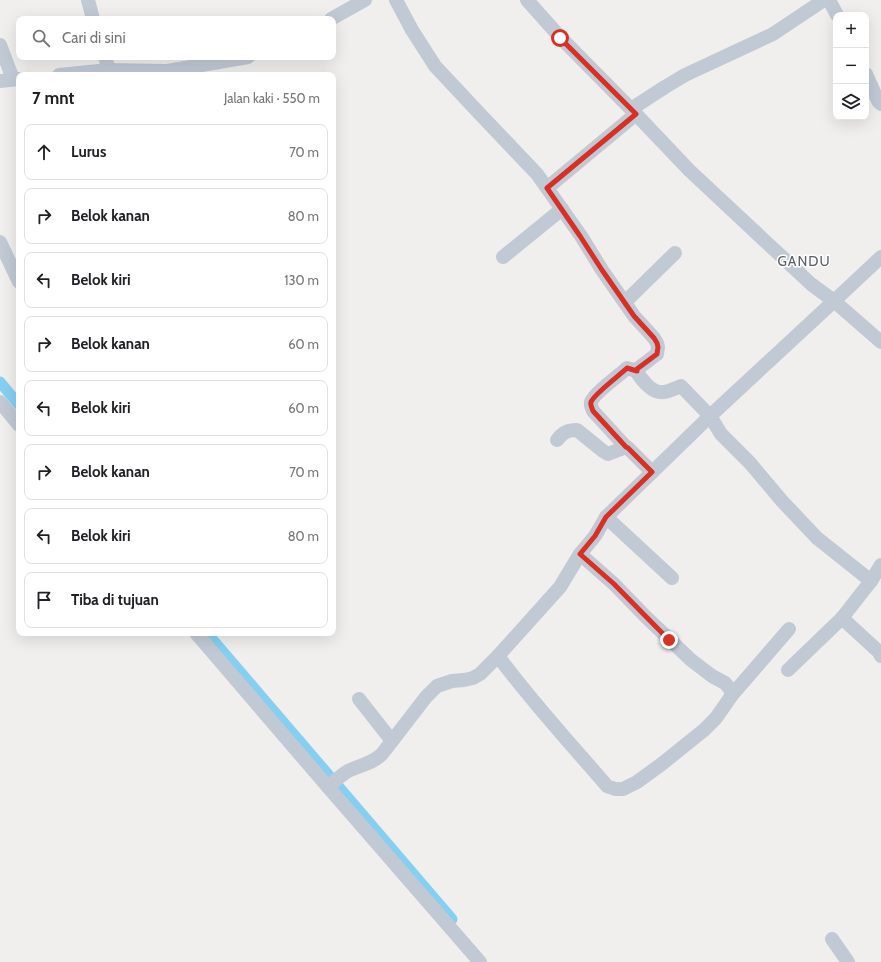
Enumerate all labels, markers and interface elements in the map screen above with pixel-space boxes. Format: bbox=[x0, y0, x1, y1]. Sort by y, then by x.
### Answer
map controls bbox=[833, 12, 869, 120]
button: + bbox=[833, 12, 869, 48]
search box bbox=[16, 16, 336, 60]
icon: search bbox=[30, 27, 52, 49]
text: Cari di sini bbox=[62, 29, 126, 47]
route start bbox=[551, 29, 569, 47]
button: − bbox=[833, 48, 869, 84]
button: layers bbox=[833, 84, 869, 120]
text: 7 mnt bbox=[32, 88, 74, 108]
text: Jalan kaki · 550 m bbox=[224, 90, 320, 106]
icon: ahead bbox=[33, 141, 55, 163]
text: Lurus bbox=[71, 143, 106, 161]
text: 70 m bbox=[289, 144, 319, 160]
icon: right bbox=[33, 205, 55, 227]
text: Belok kanan bbox=[71, 207, 150, 225]
text: 80 m bbox=[288, 208, 319, 224]
district label: GANDU bbox=[777, 252, 831, 270]
icon: left bbox=[33, 269, 55, 291]
text: Belok kiri bbox=[71, 271, 131, 289]
text: 130 m bbox=[284, 272, 319, 288]
icon: right bbox=[33, 333, 55, 355]
text: Belok kanan bbox=[71, 335, 150, 353]
text: 60 m bbox=[288, 336, 319, 352]
icon: left bbox=[33, 397, 55, 419]
text: Belok kiri bbox=[71, 399, 131, 417]
text: 60 m bbox=[288, 400, 319, 416]
icon: right bbox=[33, 461, 55, 483]
text: Belok kanan bbox=[71, 463, 150, 481]
text: 70 m bbox=[289, 464, 319, 480]
icon: left bbox=[33, 525, 55, 547]
text: Belok kiri bbox=[71, 527, 131, 545]
text: 80 m bbox=[288, 528, 319, 544]
icon: arrive bbox=[33, 589, 55, 611]
text: Tiba di tujuan bbox=[71, 591, 159, 609]
route end bbox=[660, 631, 678, 649]

